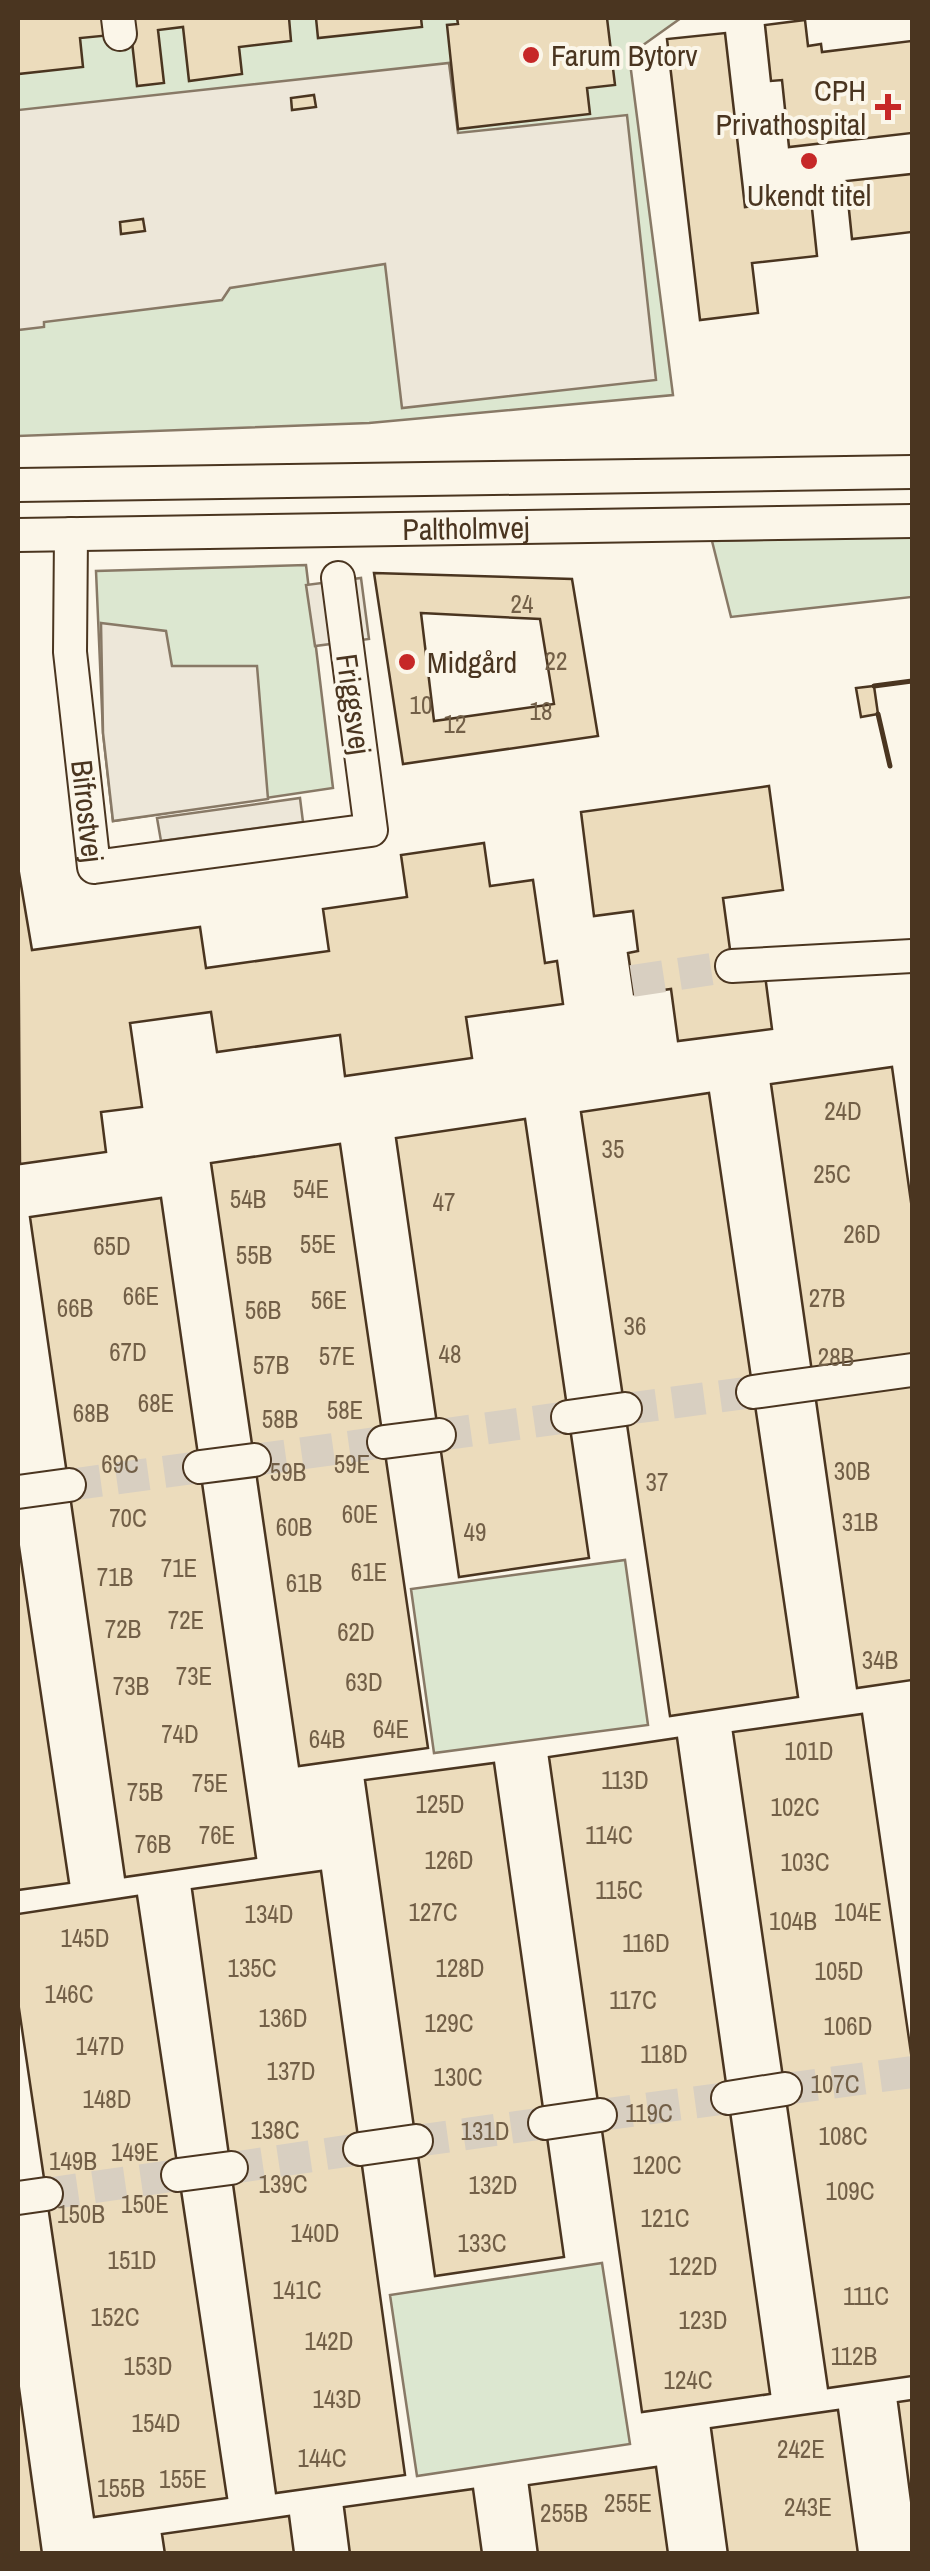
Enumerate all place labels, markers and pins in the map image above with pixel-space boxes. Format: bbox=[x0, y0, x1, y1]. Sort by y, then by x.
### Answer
place label: Farum Bytorv bbox=[551, 35, 698, 75]
marker: Farum Bytorv bbox=[520, 44, 542, 66]
place label: CPH Privathospital bbox=[716, 70, 866, 144]
marker: CPH Privathospital bbox=[875, 94, 901, 120]
marker: Ukendt titel bbox=[798, 150, 820, 172]
place label: Ukendt titel bbox=[747, 175, 871, 215]
place label: Midgård bbox=[427, 642, 517, 682]
marker: Midgård bbox=[396, 651, 418, 673]

